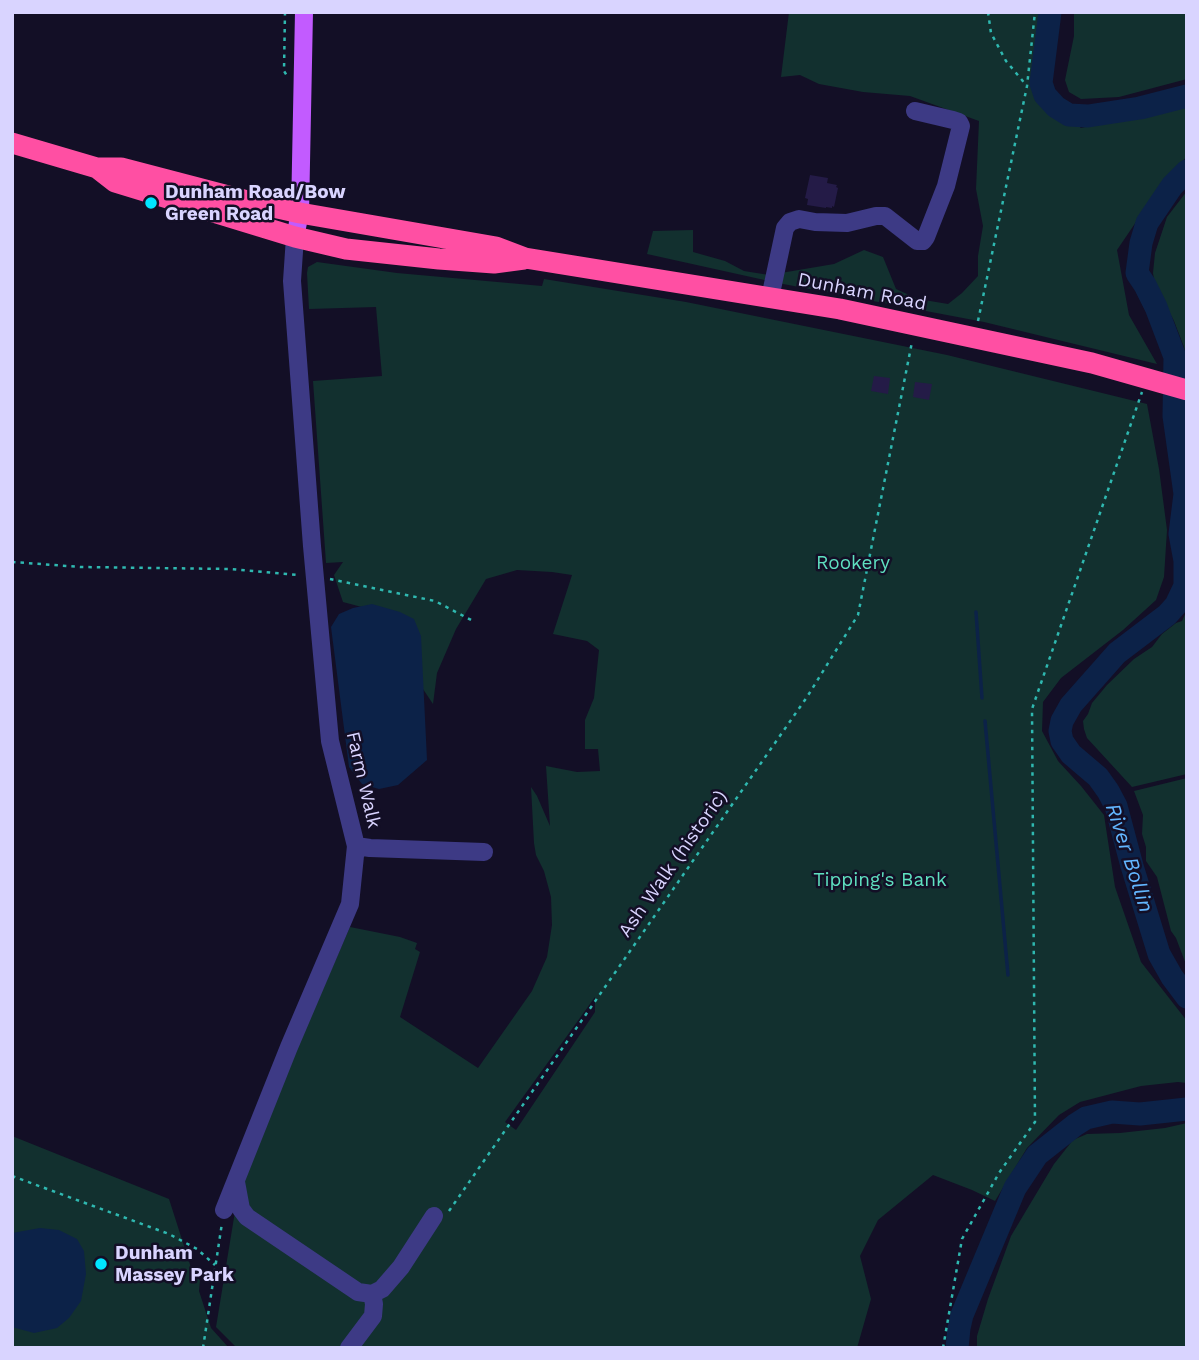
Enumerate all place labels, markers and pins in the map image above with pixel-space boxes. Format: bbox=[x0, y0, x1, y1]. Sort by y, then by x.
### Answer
place label: Dunham Road/Bow Green Road bbox=[165, 181, 345, 225]
marker: Dunham Road/Bow Green Road bbox=[143, 195, 159, 211]
place label: Dunham Massey Park bbox=[115, 1242, 234, 1286]
marker: Dunham Massey Park bbox=[93, 1256, 109, 1272]

